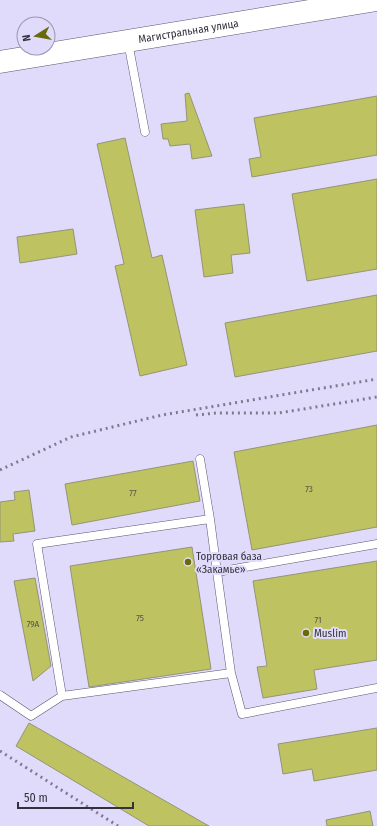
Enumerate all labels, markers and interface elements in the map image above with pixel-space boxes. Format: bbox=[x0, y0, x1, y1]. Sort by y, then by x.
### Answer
north arrow bbox=[16, 16, 56, 56]
street label: Магистральная улица bbox=[137, 17, 240, 46]
text: N bbox=[20, 33, 34, 42]
house number: 73 bbox=[305, 484, 313, 494]
house number: 77 bbox=[129, 488, 137, 498]
place label: Торговая база «Закамье» bbox=[196, 550, 262, 576]
marker: Торговая база «Закамье» bbox=[183, 557, 193, 567]
house number: 75 bbox=[136, 613, 144, 623]
house number: 71 bbox=[314, 615, 322, 625]
house number: 79А bbox=[27, 619, 40, 629]
place label: Muslim bbox=[314, 627, 346, 640]
marker: Muslim bbox=[301, 628, 311, 638]
scale bar bbox=[18, 784, 133, 810]
text: 50 m bbox=[24, 791, 48, 805]

